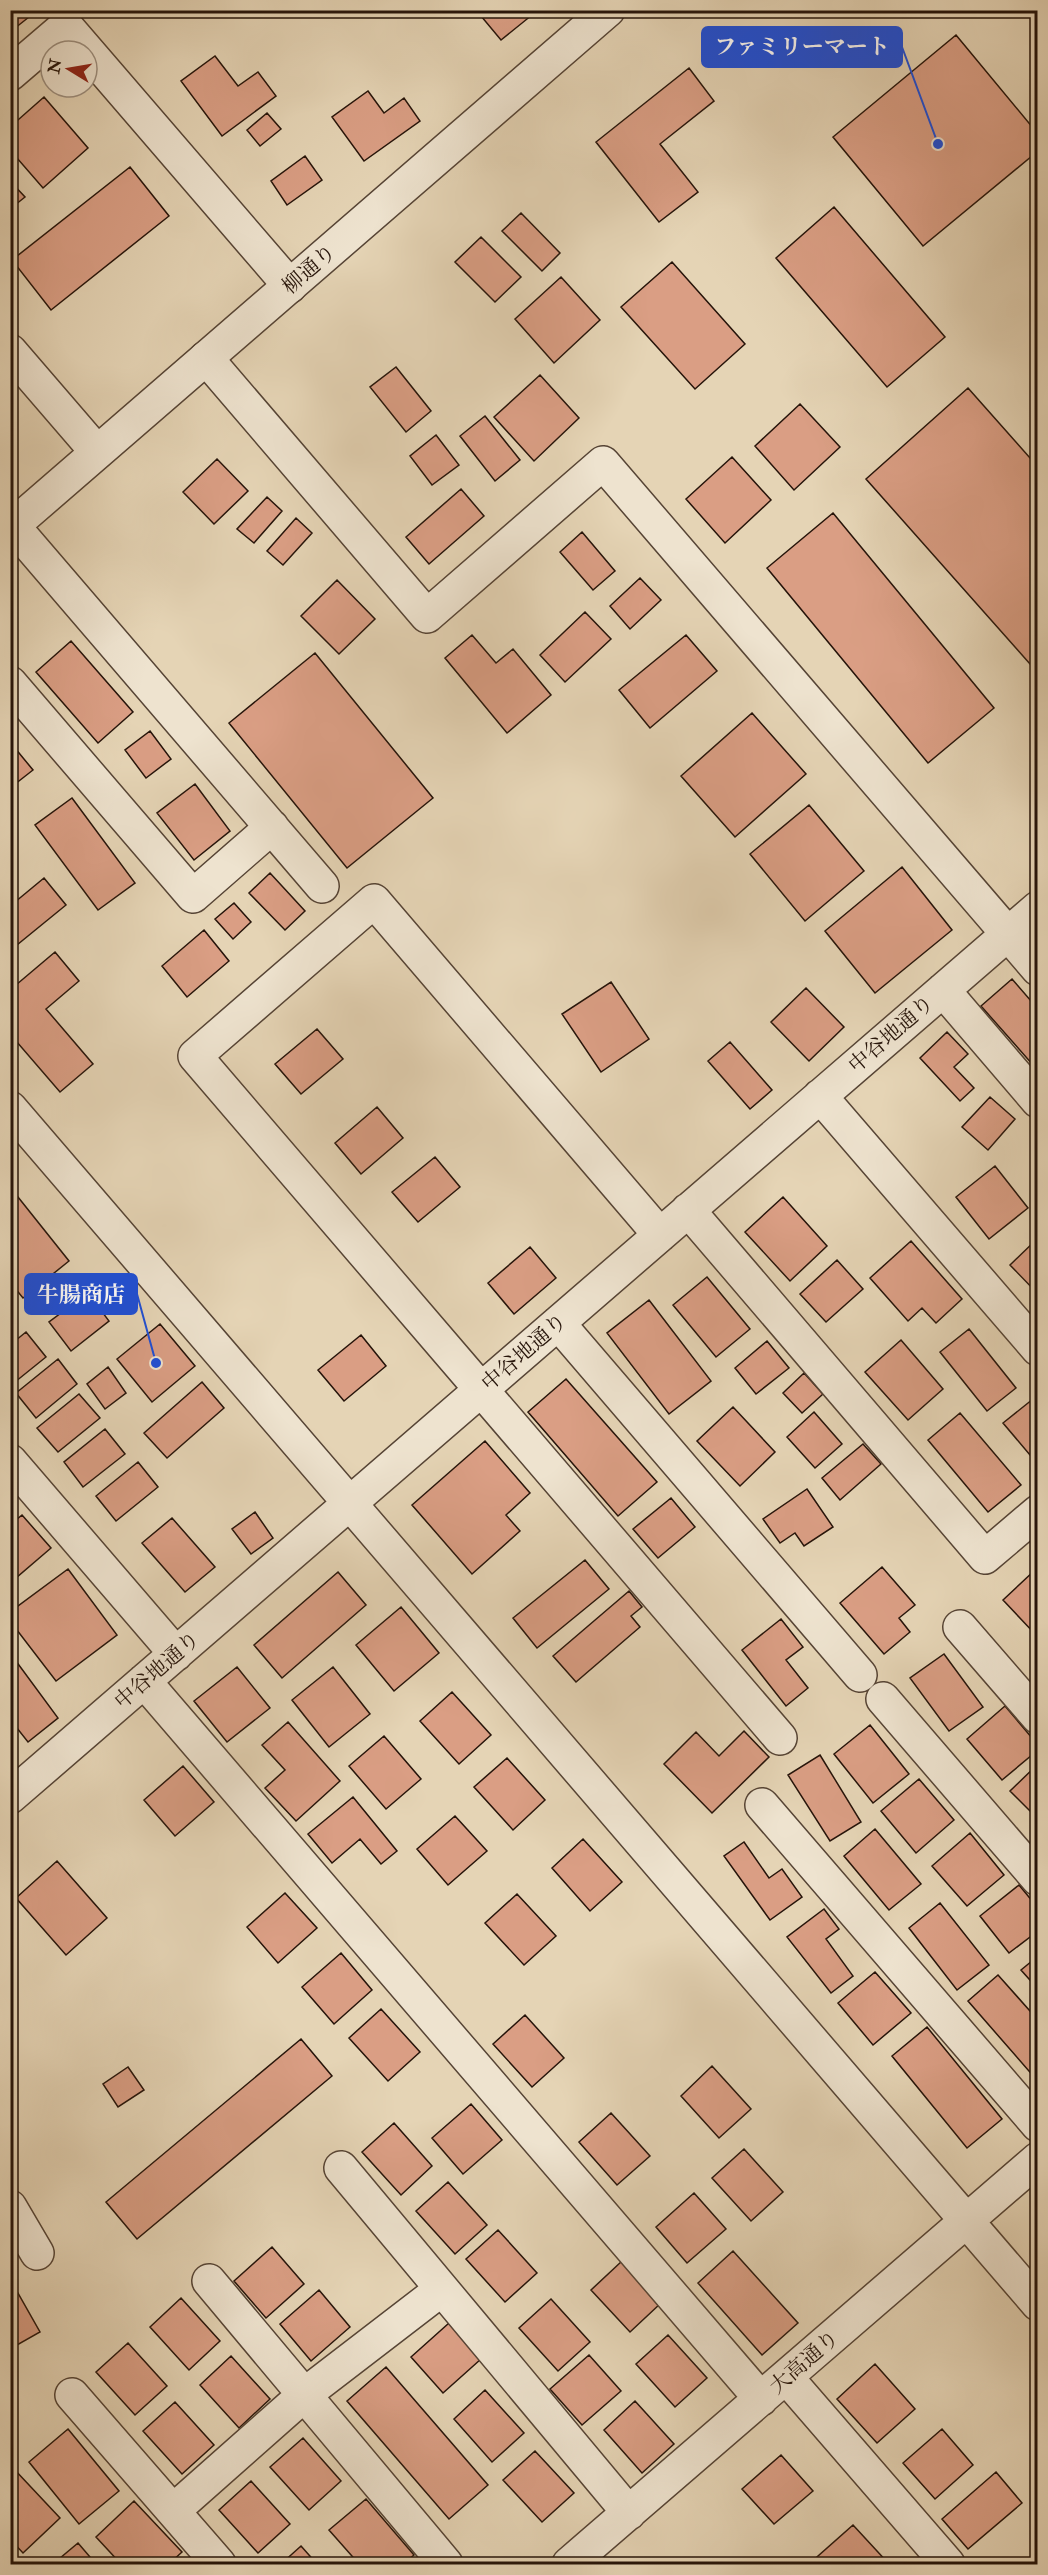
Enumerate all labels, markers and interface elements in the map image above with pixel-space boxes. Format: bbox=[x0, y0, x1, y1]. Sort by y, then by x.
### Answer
callout: ファミリーマート bbox=[702, 27, 902, 67]
text: ファミリーマート bbox=[714, 33, 890, 61]
north arrow bbox=[39, 39, 99, 99]
text: N bbox=[44, 57, 67, 76]
street label: 柳通り bbox=[277, 239, 342, 300]
street label: 中谷地通り bbox=[843, 990, 940, 1079]
callout: 牛腸商店 bbox=[25, 1274, 137, 1314]
text: 牛腸商店 bbox=[37, 1281, 125, 1309]
street label: 中谷地通り bbox=[476, 1308, 573, 1397]
street label: 中谷地通り bbox=[109, 1626, 206, 1715]
street label: 大高通り bbox=[764, 2325, 845, 2400]

